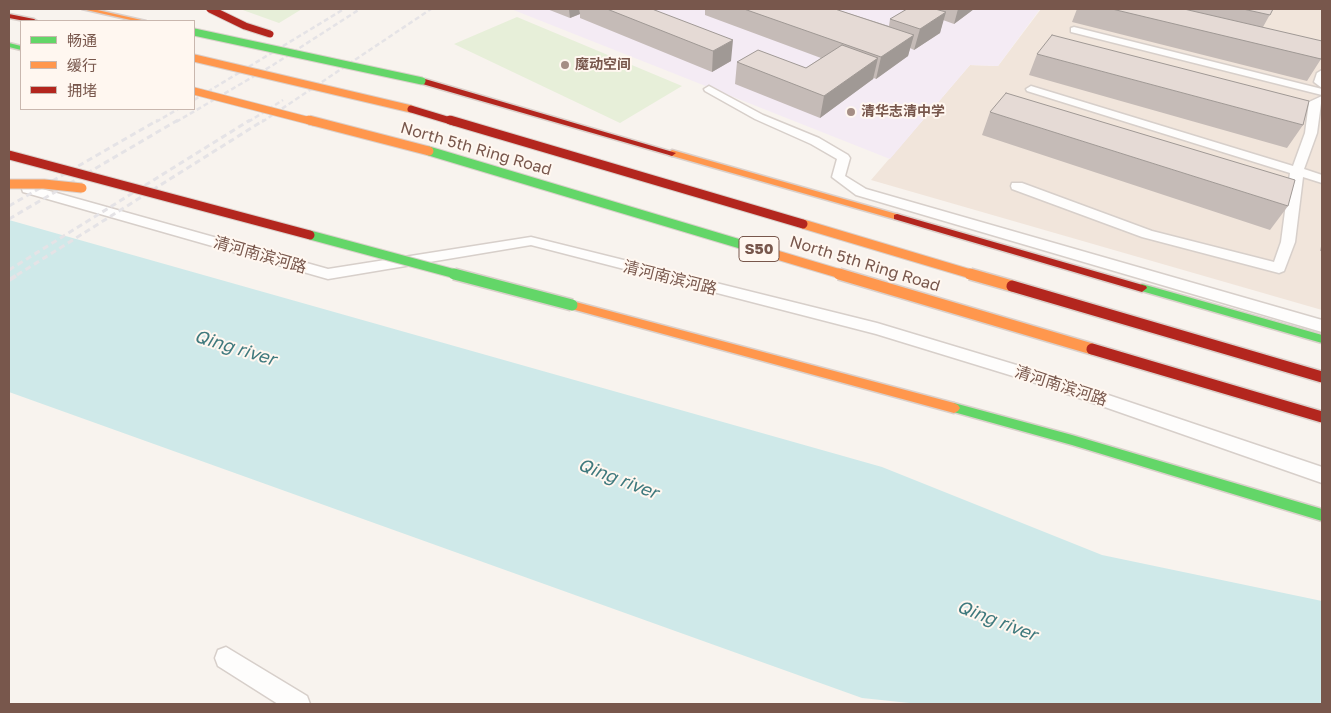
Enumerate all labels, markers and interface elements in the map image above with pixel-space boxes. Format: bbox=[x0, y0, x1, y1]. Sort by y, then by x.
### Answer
legend bbox=[20, 20, 195, 110]
text: 畅通 bbox=[67, 31, 97, 49]
text: 缓行 bbox=[67, 56, 97, 74]
place label: 魔动空间 bbox=[575, 57, 631, 73]
marker: 魔动空间 bbox=[559, 59, 571, 71]
text: 拥堵 bbox=[67, 81, 97, 99]
place label: 清华志清中学 bbox=[861, 104, 945, 120]
marker: 清华志清中学 bbox=[845, 106, 857, 118]
street label: North 5th Ring Road bbox=[398, 118, 554, 180]
street label: North 5th Ring Road bbox=[788, 232, 942, 296]
street label: 清河南滨河路 bbox=[211, 233, 309, 277]
road number: S50 bbox=[739, 236, 779, 262]
street label: 清河南滨河路 bbox=[621, 257, 719, 299]
water label: Qing river bbox=[192, 325, 278, 371]
street label: 清河南滨河路 bbox=[1012, 362, 1110, 410]
water label: Qing river bbox=[575, 454, 661, 504]
water label: Qing river bbox=[954, 596, 1040, 646]

